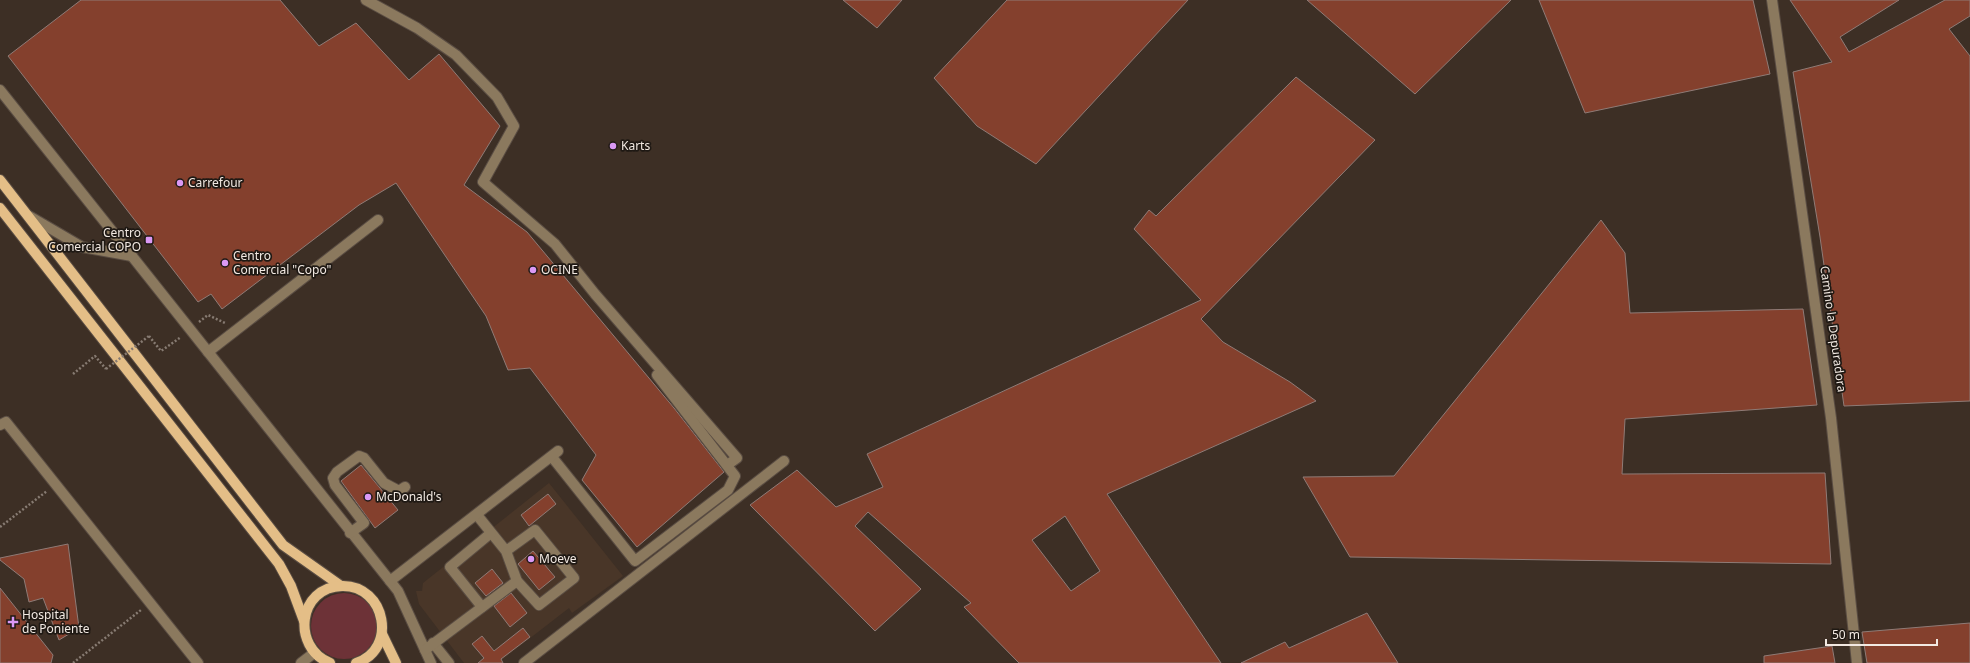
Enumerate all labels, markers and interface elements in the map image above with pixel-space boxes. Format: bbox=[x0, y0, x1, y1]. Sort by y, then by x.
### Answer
place label: Karts bbox=[621, 137, 650, 154]
marker: Karts bbox=[608, 141, 618, 151]
place label: Carrefour bbox=[188, 174, 243, 191]
marker: Carrefour bbox=[175, 178, 185, 188]
place label: Centro Comercial COPO bbox=[48, 224, 141, 255]
marker: Centro Comercial COPO bbox=[144, 235, 154, 245]
place label: Centro Comercial "Copo" bbox=[233, 247, 332, 278]
marker: Centro Comercial "Copo" bbox=[220, 258, 230, 268]
place label: OCINE bbox=[541, 261, 578, 278]
marker: OCINE bbox=[528, 265, 538, 275]
street label: Camino la Depuradora bbox=[1816, 265, 1851, 393]
place label: McDonald's bbox=[376, 488, 442, 505]
marker: McDonald's bbox=[363, 492, 373, 502]
place label: Moeve bbox=[539, 550, 577, 567]
marker: Moeve bbox=[526, 554, 536, 564]
place label: Hospital de Poniente bbox=[22, 606, 90, 637]
marker: Hospital de Poniente bbox=[7, 616, 19, 628]
scale bar bbox=[1826, 621, 1937, 647]
text: 50 m bbox=[1832, 626, 1860, 643]

